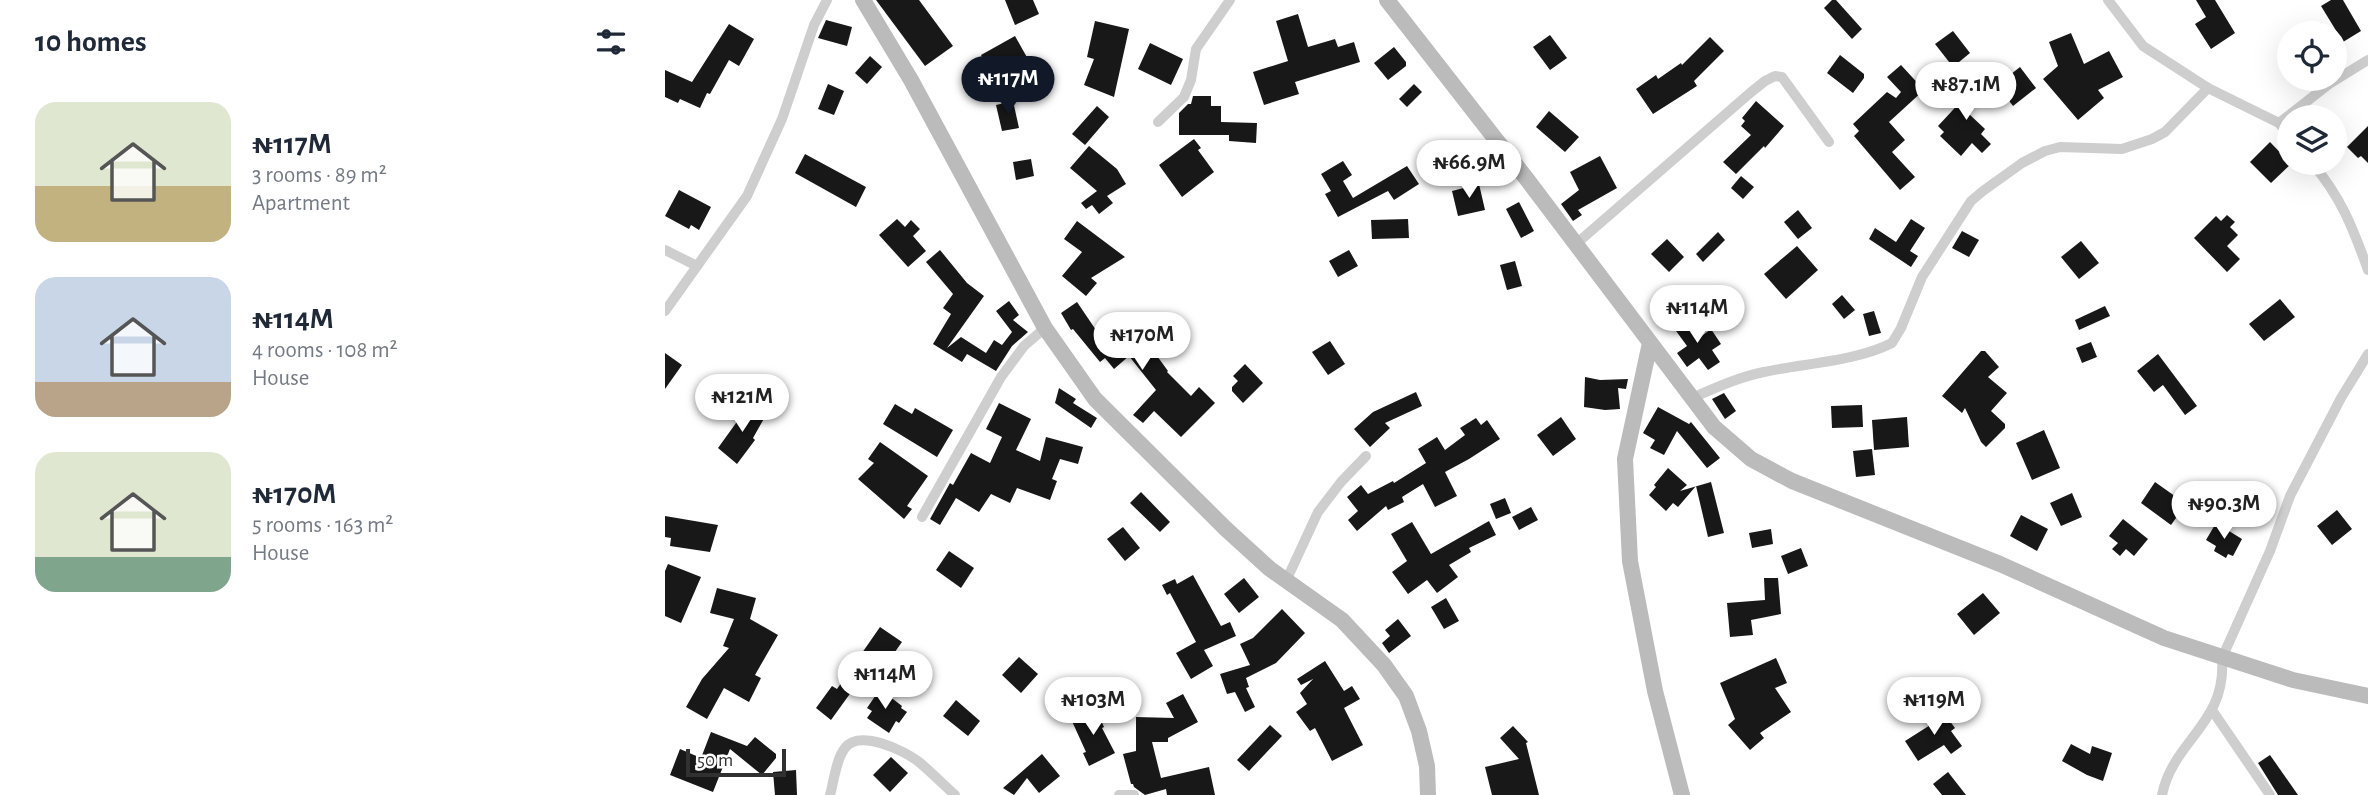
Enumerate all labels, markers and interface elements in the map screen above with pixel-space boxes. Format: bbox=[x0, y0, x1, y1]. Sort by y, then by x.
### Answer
map controls bbox=[2277, 21, 2347, 175]
button: locate bbox=[2277, 21, 2347, 91]
icon: filters bbox=[592, 23, 630, 61]
text: 10 homes bbox=[35, 27, 146, 57]
pin: ₦117M bbox=[959, 57, 1057, 116]
pin: ₦87.1M bbox=[1909, 62, 2023, 122]
text: ₦117M bbox=[977, 67, 1039, 90]
text: ₦87.1M bbox=[1931, 73, 2001, 96]
button: layers bbox=[2277, 105, 2347, 175]
text: ₦117M bbox=[252, 129, 332, 159]
icon: home bbox=[91, 130, 175, 214]
pin: ₦66.9M bbox=[1412, 140, 1526, 200]
text: ₦66.9M bbox=[1432, 151, 1506, 174]
text: 3 rooms · 89 m² bbox=[252, 164, 387, 187]
text: Apartment bbox=[252, 192, 350, 215]
pin: ₦114M bbox=[1648, 286, 1746, 345]
text: ₦114M bbox=[1666, 296, 1728, 319]
text: ₦114M bbox=[252, 304, 334, 334]
icon: home bbox=[91, 305, 175, 389]
pin: ₦170M bbox=[1093, 312, 1191, 372]
text: ₦170M bbox=[1110, 323, 1174, 346]
text: 4 rooms · 108 m² bbox=[252, 339, 398, 362]
text: House bbox=[252, 367, 309, 390]
pin: ₦121M bbox=[693, 374, 791, 434]
text: ₦121M bbox=[711, 385, 773, 408]
text: ₦170M bbox=[252, 479, 336, 509]
icon: home bbox=[91, 480, 175, 564]
pin: ₦90.3M bbox=[2167, 482, 2281, 541]
text: ₦90.3M bbox=[2188, 492, 2260, 515]
text: 5 rooms · 163 m² bbox=[252, 514, 393, 537]
text: House bbox=[252, 542, 309, 565]
pin: ₦114M bbox=[836, 652, 934, 711]
text: ₦114M bbox=[854, 662, 916, 685]
pin: ₦103M bbox=[1044, 678, 1142, 737]
pin: ₦119M bbox=[1885, 678, 1983, 737]
text: ₦103M bbox=[1061, 688, 1125, 711]
text: ₦119M bbox=[1903, 688, 1965, 711]
scale bar bbox=[686, 746, 786, 778]
text: 50 m bbox=[697, 751, 733, 770]

